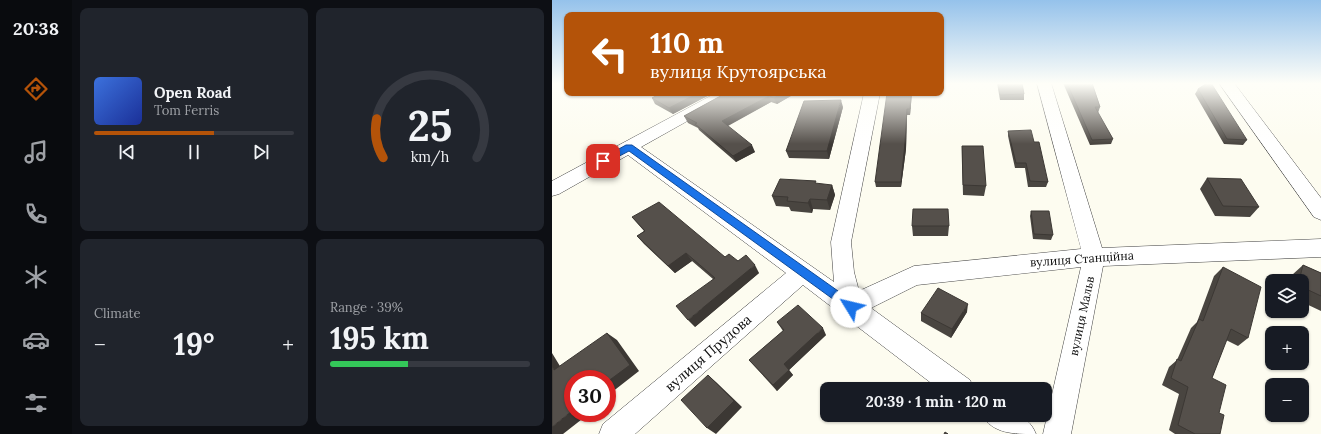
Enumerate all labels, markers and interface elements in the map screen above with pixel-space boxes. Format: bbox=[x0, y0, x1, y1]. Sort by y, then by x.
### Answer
text: 20:38 bbox=[13, 17, 59, 40]
text: 110 m bbox=[650, 25, 724, 61]
icon: left bbox=[584, 28, 636, 80]
text: вулиця Крутоярська bbox=[650, 60, 826, 83]
icon: directions bbox=[22, 75, 50, 103]
text: Open Road bbox=[154, 83, 232, 102]
text: 25 bbox=[408, 98, 452, 151]
text: Tom Ferris bbox=[154, 102, 219, 119]
icon: music bbox=[22, 138, 50, 166]
icon: previous bbox=[116, 141, 138, 163]
icon: pause bbox=[183, 141, 205, 163]
icon: next bbox=[250, 141, 272, 163]
pin bbox=[586, 144, 620, 178]
text: km/h bbox=[411, 147, 450, 166]
icon: arrive bbox=[592, 150, 614, 172]
icon: phone bbox=[22, 200, 50, 228]
street label: вулиця Станційна bbox=[1029, 247, 1134, 270]
icon: climate bbox=[22, 263, 50, 291]
map controls bbox=[1265, 274, 1309, 422]
button: layers bbox=[1265, 274, 1309, 318]
street label: вулиця Мальв bbox=[1066, 275, 1097, 357]
position arrow bbox=[830, 286, 872, 328]
text: Range · 39% bbox=[330, 299, 403, 316]
text: Climate bbox=[94, 305, 141, 322]
street label: вулиця Прудова bbox=[661, 310, 755, 396]
text: 195 km bbox=[330, 319, 429, 357]
text: 19° bbox=[174, 325, 214, 363]
icon: car bbox=[22, 326, 50, 354]
button: + bbox=[1265, 326, 1309, 370]
text: − bbox=[94, 330, 106, 358]
text: + bbox=[282, 330, 294, 358]
speed limit sign: 30 bbox=[564, 370, 616, 422]
button: − bbox=[1265, 378, 1309, 422]
icon: filters bbox=[22, 389, 50, 417]
text: 20:39 · 1 min · 120 m bbox=[866, 392, 1006, 411]

